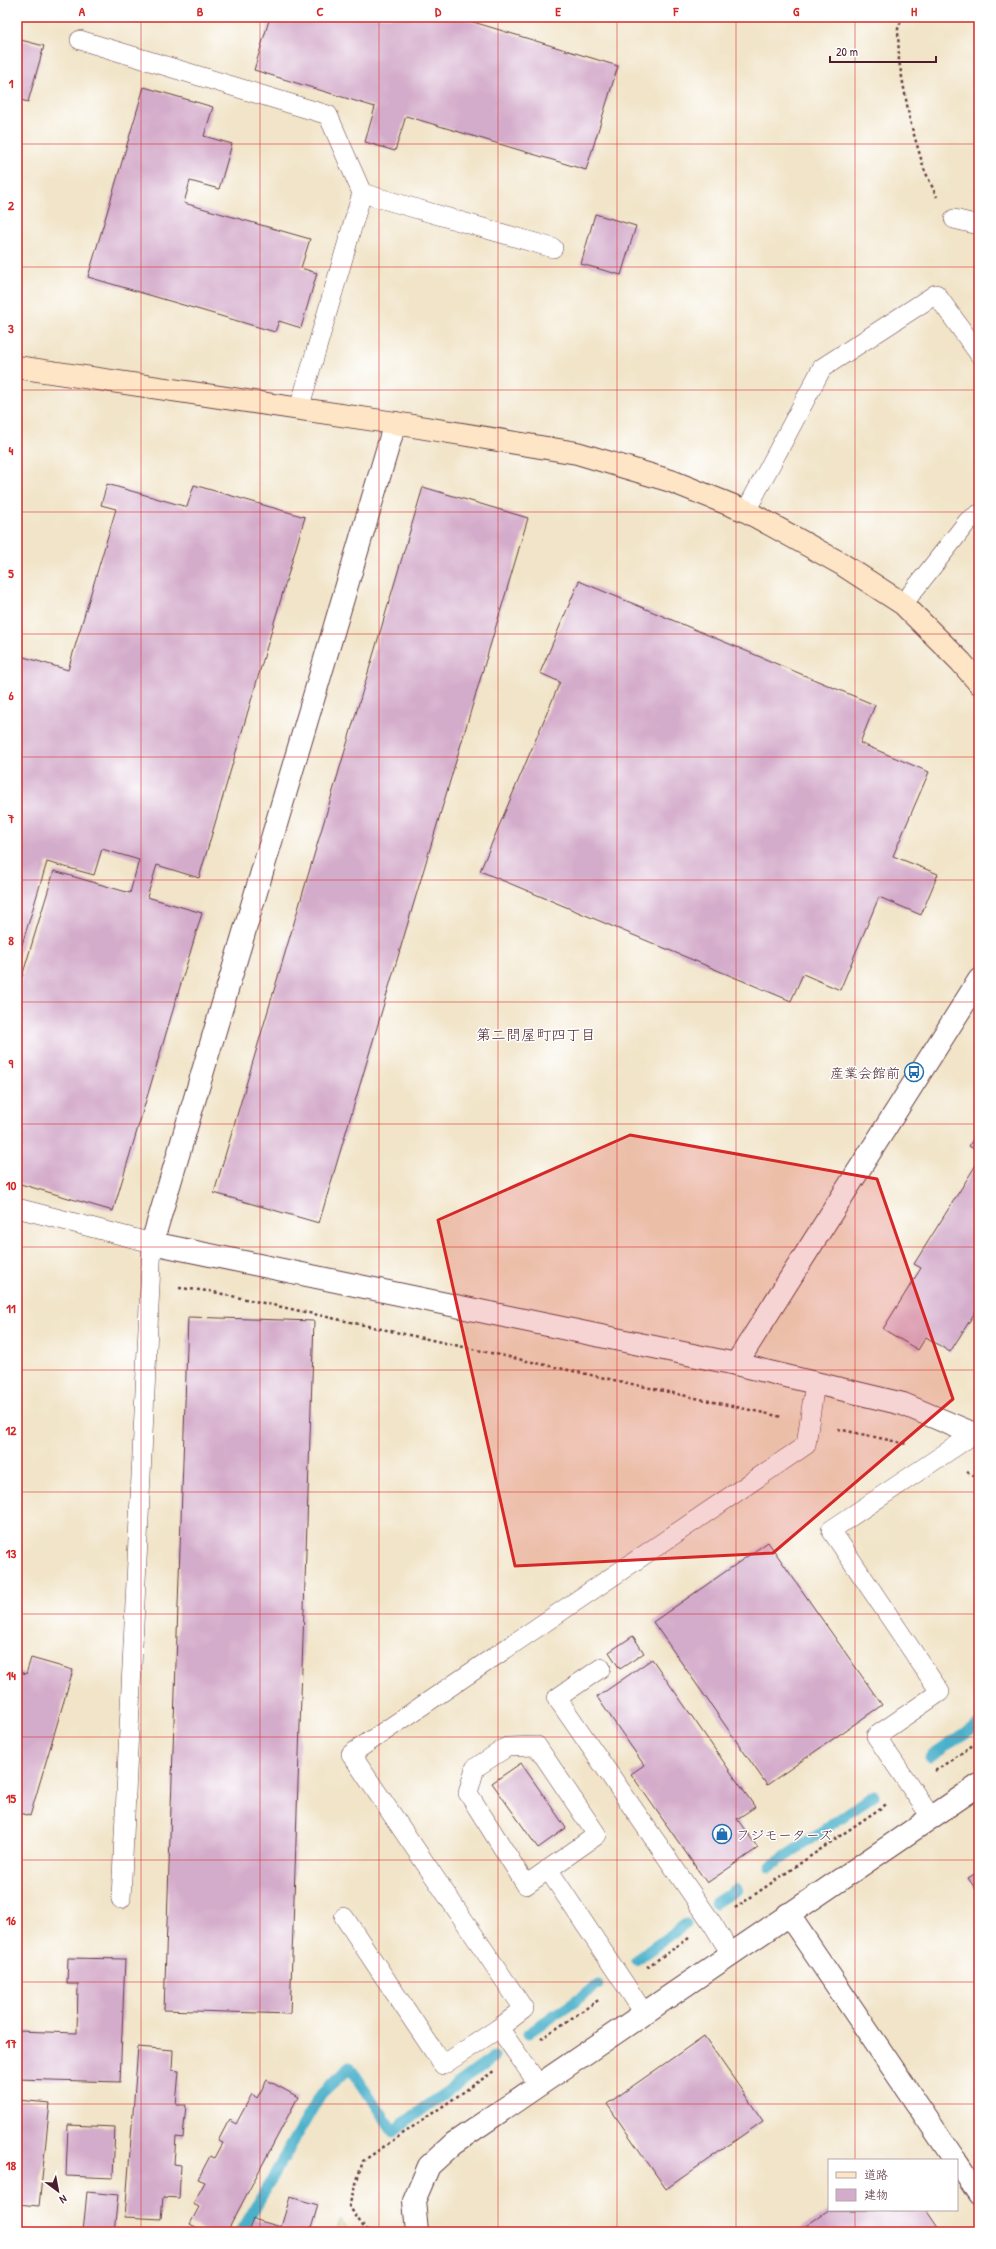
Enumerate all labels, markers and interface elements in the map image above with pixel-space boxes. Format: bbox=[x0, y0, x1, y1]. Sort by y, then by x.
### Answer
text: A bbox=[79, 2, 86, 20]
text: B bbox=[197, 2, 204, 20]
text: C bbox=[316, 2, 324, 20]
text: D bbox=[435, 2, 442, 20]
text: E bbox=[555, 2, 561, 20]
text: F bbox=[673, 2, 680, 20]
text: G bbox=[793, 2, 800, 20]
text: H bbox=[911, 2, 917, 20]
scale bar bbox=[830, 38, 936, 64]
text: 20 m bbox=[836, 43, 858, 60]
text: 1 bbox=[9, 74, 14, 92]
text: 2 bbox=[8, 196, 15, 214]
text: 3 bbox=[8, 319, 14, 337]
text: 4 bbox=[9, 441, 14, 459]
text: 5 bbox=[8, 564, 14, 582]
text: 6 bbox=[8, 686, 14, 704]
text: 7 bbox=[7, 809, 15, 827]
text: 8 bbox=[8, 931, 14, 949]
district label: 第二問屋町四丁目 bbox=[476, 1024, 596, 1045]
text: 9 bbox=[9, 1054, 14, 1072]
bus stop icon: 産業会館前 bbox=[903, 1061, 925, 1083]
place label: 産業会館前 bbox=[830, 1063, 900, 1082]
text: 10 bbox=[6, 1176, 16, 1194]
text: 11 bbox=[6, 1299, 16, 1317]
text: 12 bbox=[6, 1421, 17, 1439]
text: 13 bbox=[6, 1544, 16, 1562]
text: 14 bbox=[6, 1666, 16, 1684]
text: 15 bbox=[6, 1789, 17, 1807]
shop icon: フジモーターズ bbox=[711, 1823, 733, 1845]
place label: フジモーターズ bbox=[736, 1825, 833, 1844]
text: 16 bbox=[6, 1911, 17, 1929]
text: 17 bbox=[5, 2034, 17, 2052]
text: 18 bbox=[6, 2156, 17, 2174]
legend bbox=[828, 2159, 958, 2211]
text: 道路 bbox=[864, 2166, 888, 2183]
north arrow bbox=[38, 2171, 78, 2211]
text: 建物 bbox=[864, 2186, 888, 2203]
text: N bbox=[57, 2192, 69, 2207]

